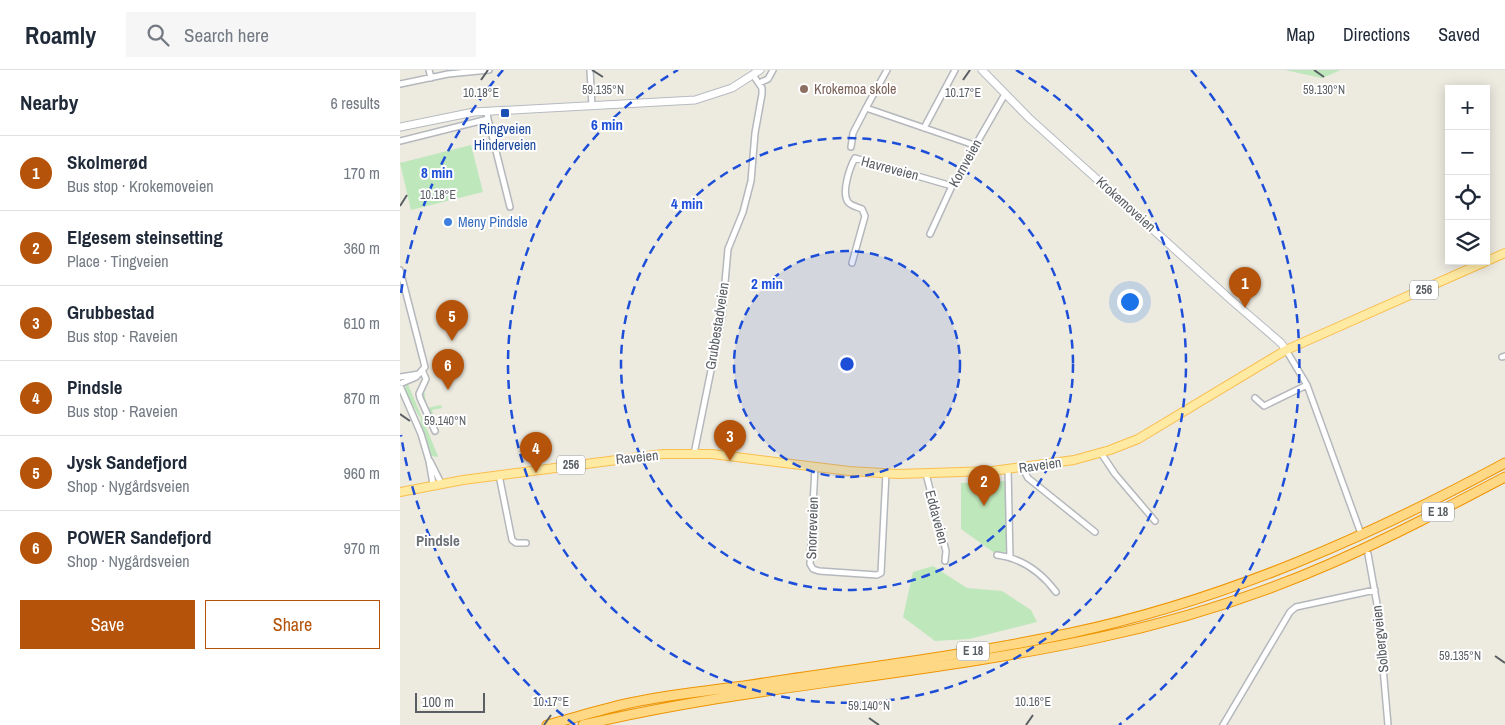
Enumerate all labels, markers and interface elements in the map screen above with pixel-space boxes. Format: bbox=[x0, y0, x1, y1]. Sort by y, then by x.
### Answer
search box bbox=[126, 12, 476, 57]
text: Roamly bbox=[25, 19, 96, 51]
icon: search bbox=[144, 21, 172, 49]
text: Search here bbox=[184, 22, 269, 48]
text: Map bbox=[1286, 22, 1315, 47]
text: Directions bbox=[1343, 22, 1410, 47]
text: Saved bbox=[1438, 22, 1480, 47]
place label: Krokemoa skole bbox=[814, 80, 896, 98]
text: 59.135°N bbox=[582, 82, 624, 98]
text: 59.130°N bbox=[1303, 82, 1345, 98]
marker: Krokemoa skole bbox=[798, 83, 810, 95]
text: 10.18°E bbox=[463, 85, 499, 101]
text: 10.17°E bbox=[945, 85, 981, 101]
map controls bbox=[1445, 85, 1490, 265]
button: + bbox=[1445, 85, 1490, 130]
text: Nearby bbox=[20, 88, 78, 117]
text: 6 results bbox=[330, 92, 380, 114]
marker: Ringveien Hinderveien bbox=[499, 107, 511, 119]
text: 6 min bbox=[591, 114, 623, 135]
place label: Ringveien Hinderveien bbox=[474, 120, 536, 154]
button: − bbox=[1445, 130, 1490, 175]
street label: Kornveien bbox=[944, 136, 986, 190]
text: Skolmerød bbox=[67, 149, 148, 175]
street label: Havreveien bbox=[859, 152, 921, 184]
text: 1 bbox=[32, 162, 40, 184]
text: 170 m bbox=[344, 162, 380, 184]
text: 8 min bbox=[421, 162, 453, 183]
street label: Krokemoveien bbox=[1092, 173, 1160, 235]
text: Bus stop · Krokemoveien bbox=[67, 175, 214, 197]
button: locate bbox=[1445, 175, 1490, 220]
text: 10.18°E bbox=[420, 187, 456, 203]
text: 4 min bbox=[671, 193, 703, 214]
place label: Meny Pindsle bbox=[458, 213, 528, 231]
marker: Meny Pindsle bbox=[442, 216, 454, 228]
button: layers bbox=[1445, 220, 1490, 265]
text: Elgesem steinsetting bbox=[67, 224, 223, 250]
text: 2 bbox=[32, 237, 40, 259]
text: 360 m bbox=[344, 237, 380, 259]
text: Place · Tingveien bbox=[67, 250, 169, 272]
pin: 1 bbox=[1229, 267, 1261, 308]
text: 2 min bbox=[751, 273, 783, 294]
road number: 256 bbox=[1410, 280, 1438, 300]
street label: Grubbestadveien bbox=[701, 281, 733, 371]
your location bbox=[1117, 289, 1143, 315]
text: Grubbestad bbox=[67, 299, 154, 325]
pin: 5 bbox=[436, 300, 468, 341]
text: 3 bbox=[32, 312, 40, 334]
text: 610 m bbox=[344, 312, 380, 334]
text: Bus stop · Raveien bbox=[67, 325, 178, 347]
pin: 6 bbox=[432, 349, 464, 390]
centre of rings bbox=[838, 355, 856, 373]
text: Pindsle bbox=[67, 374, 122, 400]
text: 4 bbox=[32, 387, 40, 409]
text: 870 m bbox=[344, 387, 380, 409]
text: Bus stop · Raveien bbox=[67, 400, 178, 422]
text: 59.140°N bbox=[424, 413, 466, 429]
pin: 3 bbox=[714, 420, 746, 461]
pin: 4 bbox=[520, 432, 552, 473]
street label: Raveien bbox=[615, 446, 659, 468]
text: Jysk Sandefjord bbox=[67, 449, 187, 475]
street label: Raveien bbox=[1018, 453, 1062, 477]
road number: 256 bbox=[557, 456, 585, 474]
text: 5 bbox=[32, 462, 40, 484]
text: 960 m bbox=[344, 462, 380, 484]
pin: 2 bbox=[968, 465, 1000, 506]
text: Shop · Nygårdsveien bbox=[67, 475, 190, 497]
street label: Eddaveien bbox=[921, 488, 953, 546]
street label: Snorreveien bbox=[802, 496, 822, 560]
road number: E 18 bbox=[1422, 502, 1454, 522]
text: POWER Sandefjord bbox=[67, 524, 212, 550]
district label: Pindsle bbox=[416, 530, 460, 551]
text: 6 bbox=[32, 537, 40, 559]
text: 970 m bbox=[344, 537, 380, 559]
text: Shop · Nygårdsveien bbox=[67, 550, 190, 572]
button: Save bbox=[20, 600, 195, 649]
button: Share bbox=[205, 600, 380, 649]
street label: Solbergveien bbox=[1368, 604, 1392, 674]
road number: E 18 bbox=[957, 642, 989, 660]
text: 59.135°N bbox=[1439, 648, 1481, 664]
scale bar bbox=[415, 690, 485, 713]
text: 100 m bbox=[422, 693, 454, 711]
text: 10.17°E bbox=[533, 694, 569, 710]
text: 10.16°E bbox=[1015, 694, 1051, 710]
text: 59.140°N bbox=[848, 698, 890, 714]

